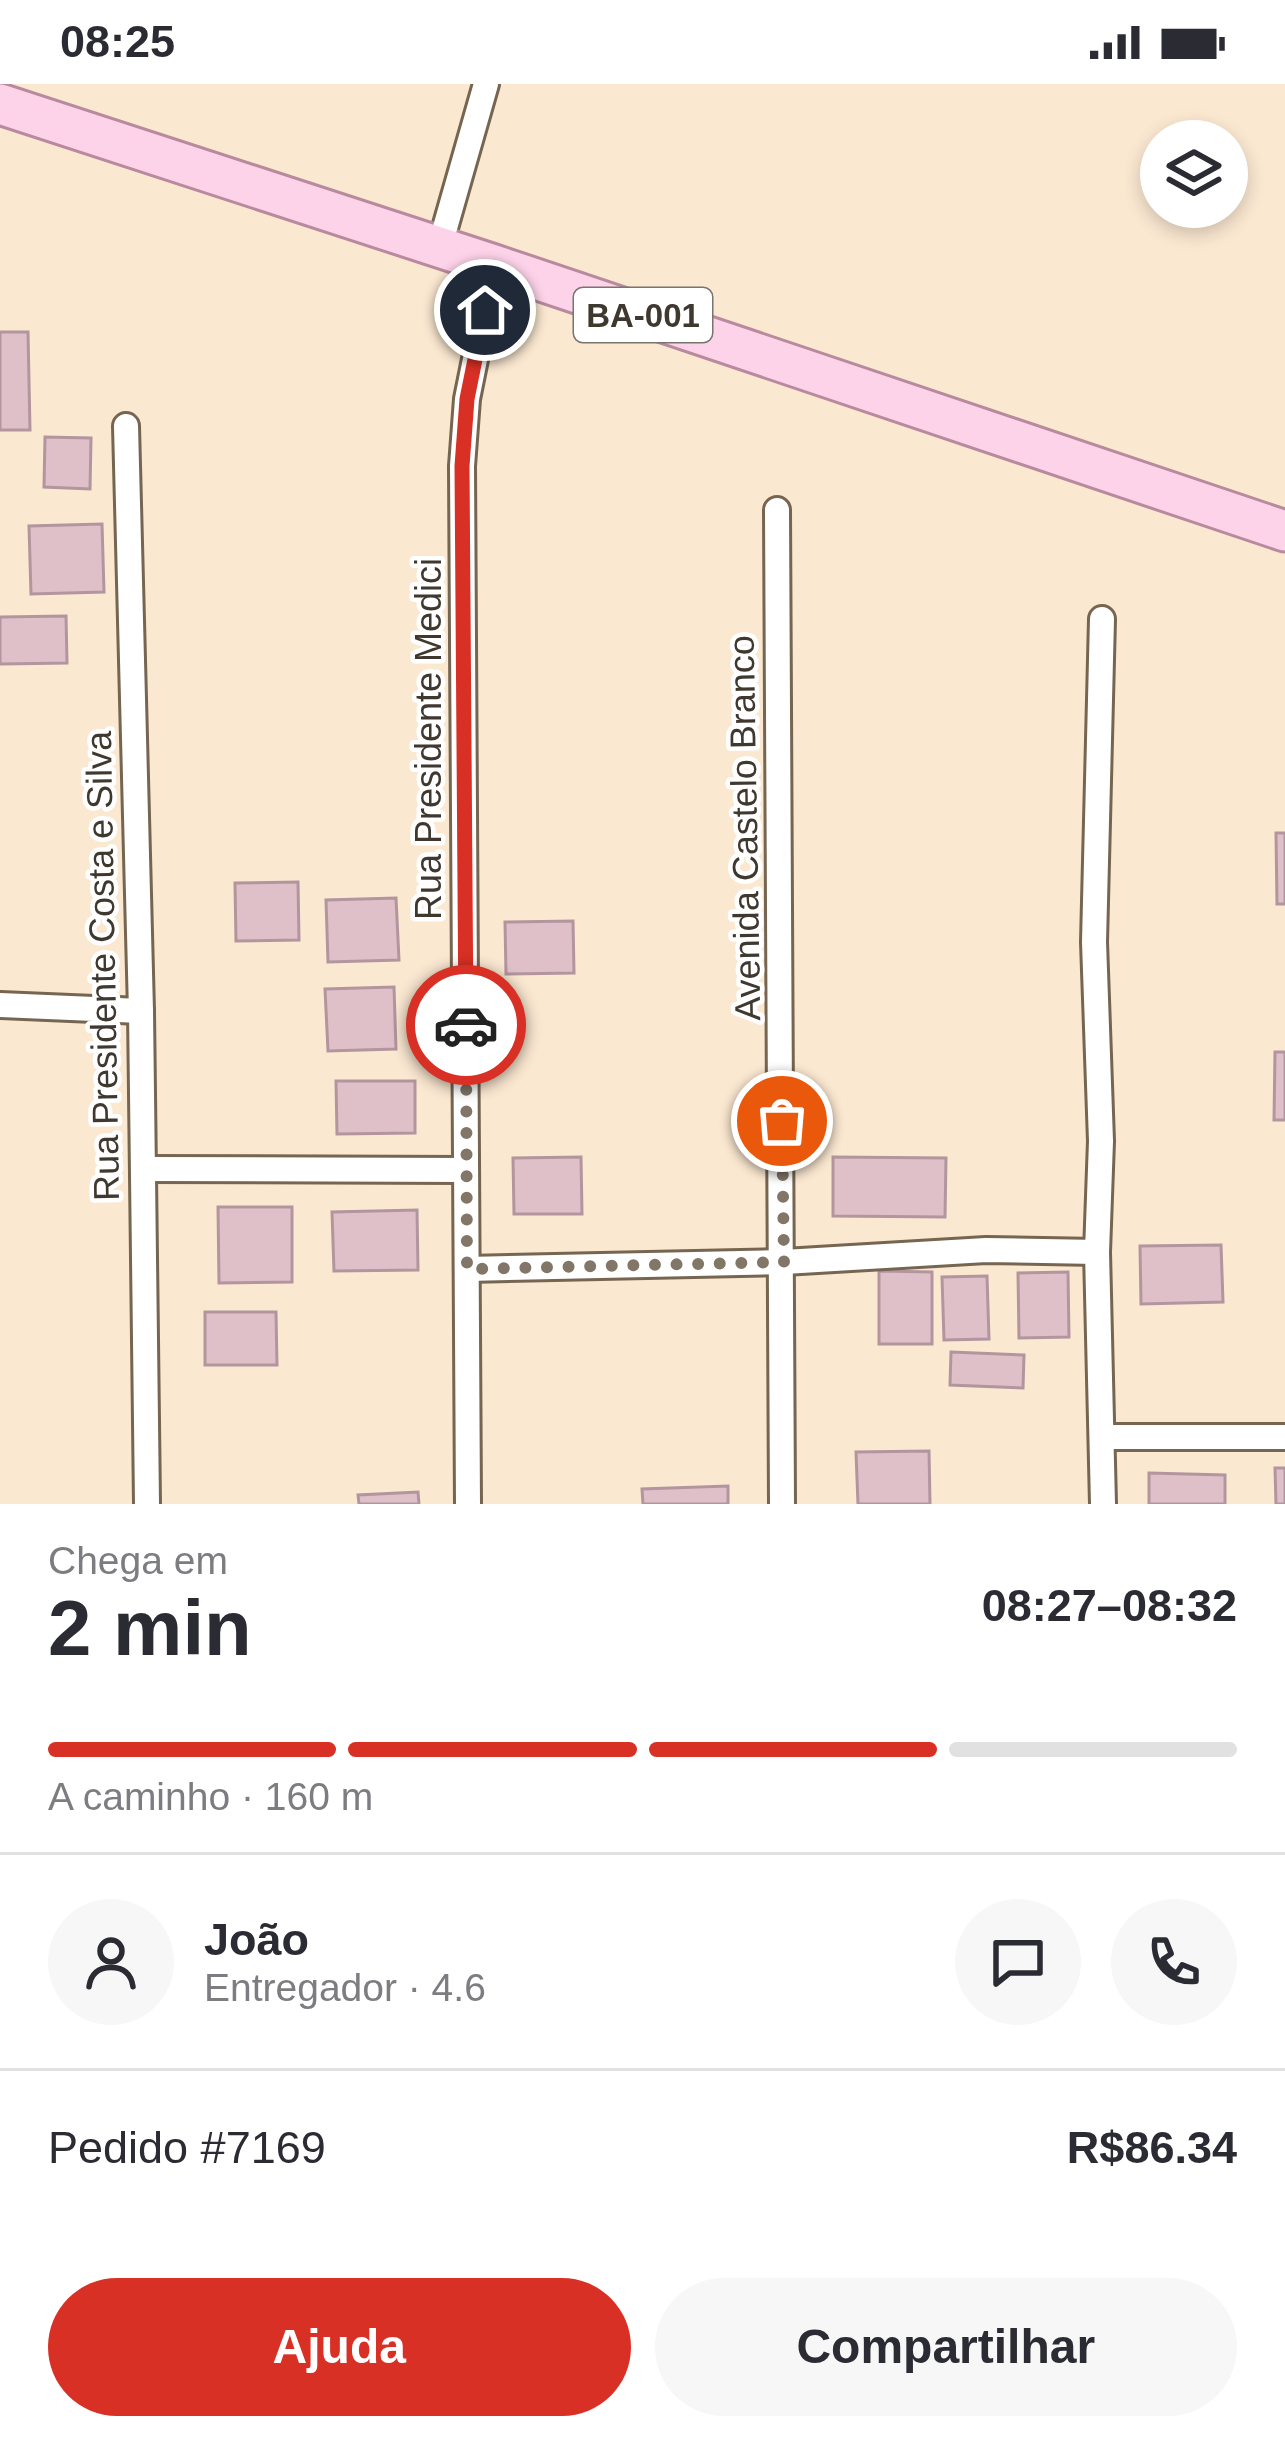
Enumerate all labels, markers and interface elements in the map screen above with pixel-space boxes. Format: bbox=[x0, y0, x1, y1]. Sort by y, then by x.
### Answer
text: 08:25 bbox=[60, 16, 175, 67]
map controls bbox=[1140, 120, 1248, 228]
button: layers bbox=[1140, 120, 1248, 228]
pin bbox=[434, 259, 536, 361]
icon: home bbox=[452, 277, 518, 343]
road number: BA-001 bbox=[574, 288, 712, 342]
street label: Rua Presidente Medici bbox=[408, 558, 449, 920]
street label: Avenida Castelo Branco bbox=[721, 635, 768, 1021]
street label: Rua Presidente Costa e Silva bbox=[78, 730, 127, 1201]
courier bbox=[406, 965, 526, 1085]
icon: car bbox=[433, 992, 499, 1058]
pin bbox=[731, 1070, 833, 1172]
icon: bag bbox=[749, 1088, 815, 1154]
text: Chega em bbox=[48, 1539, 228, 1582]
text: 08:27–08:32 bbox=[982, 1580, 1237, 1631]
text: 2 min bbox=[48, 1584, 252, 1672]
text: A caminho · 160 m bbox=[48, 1775, 373, 1818]
button: person bbox=[48, 1899, 174, 2025]
button: chat bbox=[955, 1899, 1081, 2025]
button: phone bbox=[1111, 1899, 1237, 2025]
text: João bbox=[204, 1914, 309, 1965]
text: Entregador · 4.6 bbox=[204, 1966, 486, 2009]
text: Pedido #7169 bbox=[48, 2122, 326, 2173]
text: R$86.34 bbox=[1067, 2122, 1237, 2173]
button: Ajuda bbox=[48, 2278, 631, 2416]
button: Compartilhar bbox=[655, 2278, 1237, 2416]

